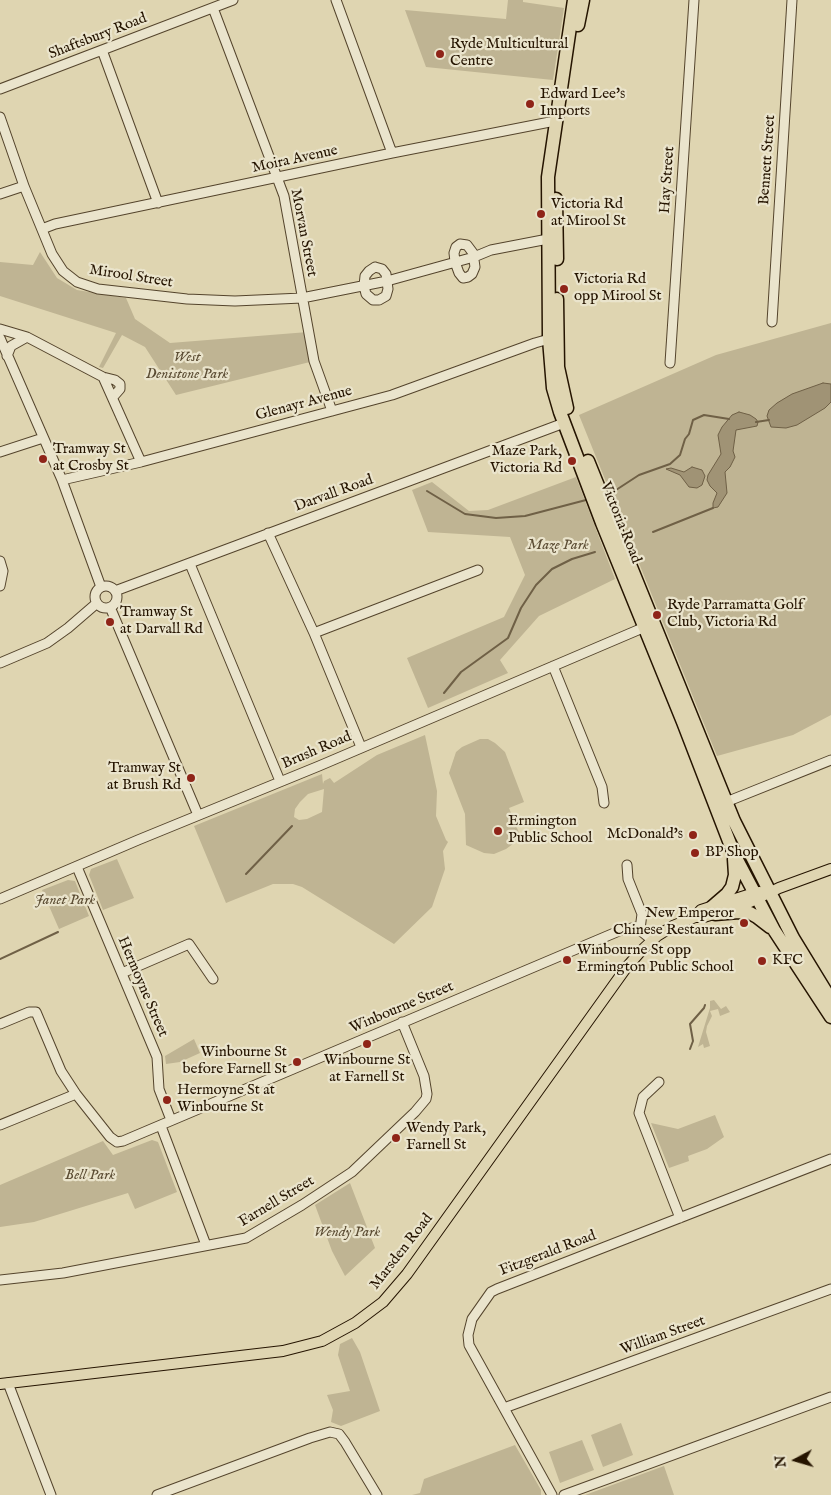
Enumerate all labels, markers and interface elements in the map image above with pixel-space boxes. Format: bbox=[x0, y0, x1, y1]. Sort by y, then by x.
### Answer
street label: Shaftsbury Road bbox=[46, 10, 150, 64]
place label: Ryde Multicultural Centre bbox=[450, 36, 568, 71]
marker: Ryde Multicultural Centre bbox=[434, 48, 446, 60]
place label: Edward Lee's Imports bbox=[540, 86, 625, 121]
marker: Edward Lee's Imports bbox=[524, 98, 536, 110]
street label: Bennett Street bbox=[756, 114, 780, 206]
street label: Moira Avenue bbox=[251, 142, 339, 178]
street label: Hay Street bbox=[657, 146, 679, 214]
street label: Morvan Street bbox=[286, 188, 320, 278]
place label: Victoria Rd at Mirool St bbox=[551, 196, 626, 231]
marker: Victoria Rd at Mirool St bbox=[535, 208, 547, 220]
street label: Mirool Street bbox=[88, 262, 174, 292]
place label: Victoria Rd opp Mirool St bbox=[574, 271, 662, 306]
marker: Victoria Rd opp Mirool St bbox=[558, 283, 570, 295]
park label: West Denistone Park bbox=[146, 349, 228, 384]
street label: Glenayr Avenue bbox=[254, 382, 354, 426]
place label: Tramway St at Crosby St bbox=[53, 441, 129, 476]
place label: Maze Park, Victoria Rd bbox=[490, 443, 562, 478]
marker: Tramway St at Crosby St bbox=[37, 453, 49, 465]
marker: Maze Park, Victoria Rd bbox=[566, 455, 578, 467]
street label: Darvall Road bbox=[292, 471, 376, 517]
street label: Victoria Road bbox=[595, 480, 645, 566]
park label: Maze Park bbox=[527, 537, 589, 555]
place label: Ryde Parramatta Golf Club, Victoria Rd bbox=[667, 597, 803, 632]
place label: Tramway St at Darvall Rd bbox=[120, 604, 203, 639]
marker: Ryde Parramatta Golf Club, Victoria Rd bbox=[651, 609, 663, 621]
marker: Tramway St at Darvall Rd bbox=[104, 616, 116, 628]
street label: Brush Road bbox=[280, 728, 354, 774]
place label: Tramway St at Brush Rd bbox=[107, 760, 181, 795]
marker: Tramway St at Brush Rd bbox=[185, 772, 197, 784]
place label: Ermington Public School bbox=[508, 813, 592, 848]
marker: Ermington Public School bbox=[492, 825, 504, 837]
place label: McDonald's bbox=[607, 826, 683, 844]
marker: McDonald's bbox=[687, 829, 699, 841]
place label: BP Shop bbox=[705, 844, 759, 862]
marker: BP Shop bbox=[689, 847, 701, 859]
park label: Janet Park bbox=[35, 892, 95, 910]
place label: New Emperor Chinese Restaurant bbox=[613, 905, 734, 940]
marker: New Emperor Chinese Restaurant bbox=[738, 917, 750, 929]
street label: Hermoyne Street bbox=[113, 934, 171, 1040]
place label: Winbourne St opp Ermington Public School bbox=[577, 942, 734, 977]
place label: KFC bbox=[772, 952, 803, 970]
marker: Winbourne St opp Ermington Public School bbox=[561, 954, 573, 966]
marker: KFC bbox=[756, 955, 768, 967]
street label: Winbourne Street bbox=[347, 978, 457, 1038]
marker: Winbourne St at Farnell St bbox=[361, 1038, 373, 1050]
place label: Winbourne St before Farnell St bbox=[183, 1044, 287, 1079]
place label: Winbourne St at Farnell St bbox=[324, 1052, 410, 1087]
marker: Winbourne St before Farnell St bbox=[291, 1056, 303, 1068]
place label: Hermoyne St at Winbourne St bbox=[177, 1082, 275, 1117]
marker: Hermoyne St at Winbourne St bbox=[161, 1094, 173, 1106]
place label: Wendy Park, Farnell St bbox=[406, 1120, 486, 1155]
marker: Wendy Park, Farnell St bbox=[390, 1132, 402, 1144]
park label: Bell Park bbox=[65, 1167, 115, 1185]
street label: Farnell Street bbox=[236, 1172, 318, 1232]
street label: Marsden Road bbox=[367, 1210, 437, 1294]
park label: Wendy Park bbox=[314, 1224, 380, 1242]
street label: Fitzgerald Road bbox=[497, 1227, 599, 1281]
street label: William Street bbox=[618, 1312, 708, 1360]
north arrow bbox=[771, 1435, 821, 1485]
text: N bbox=[771, 1455, 791, 1469]

